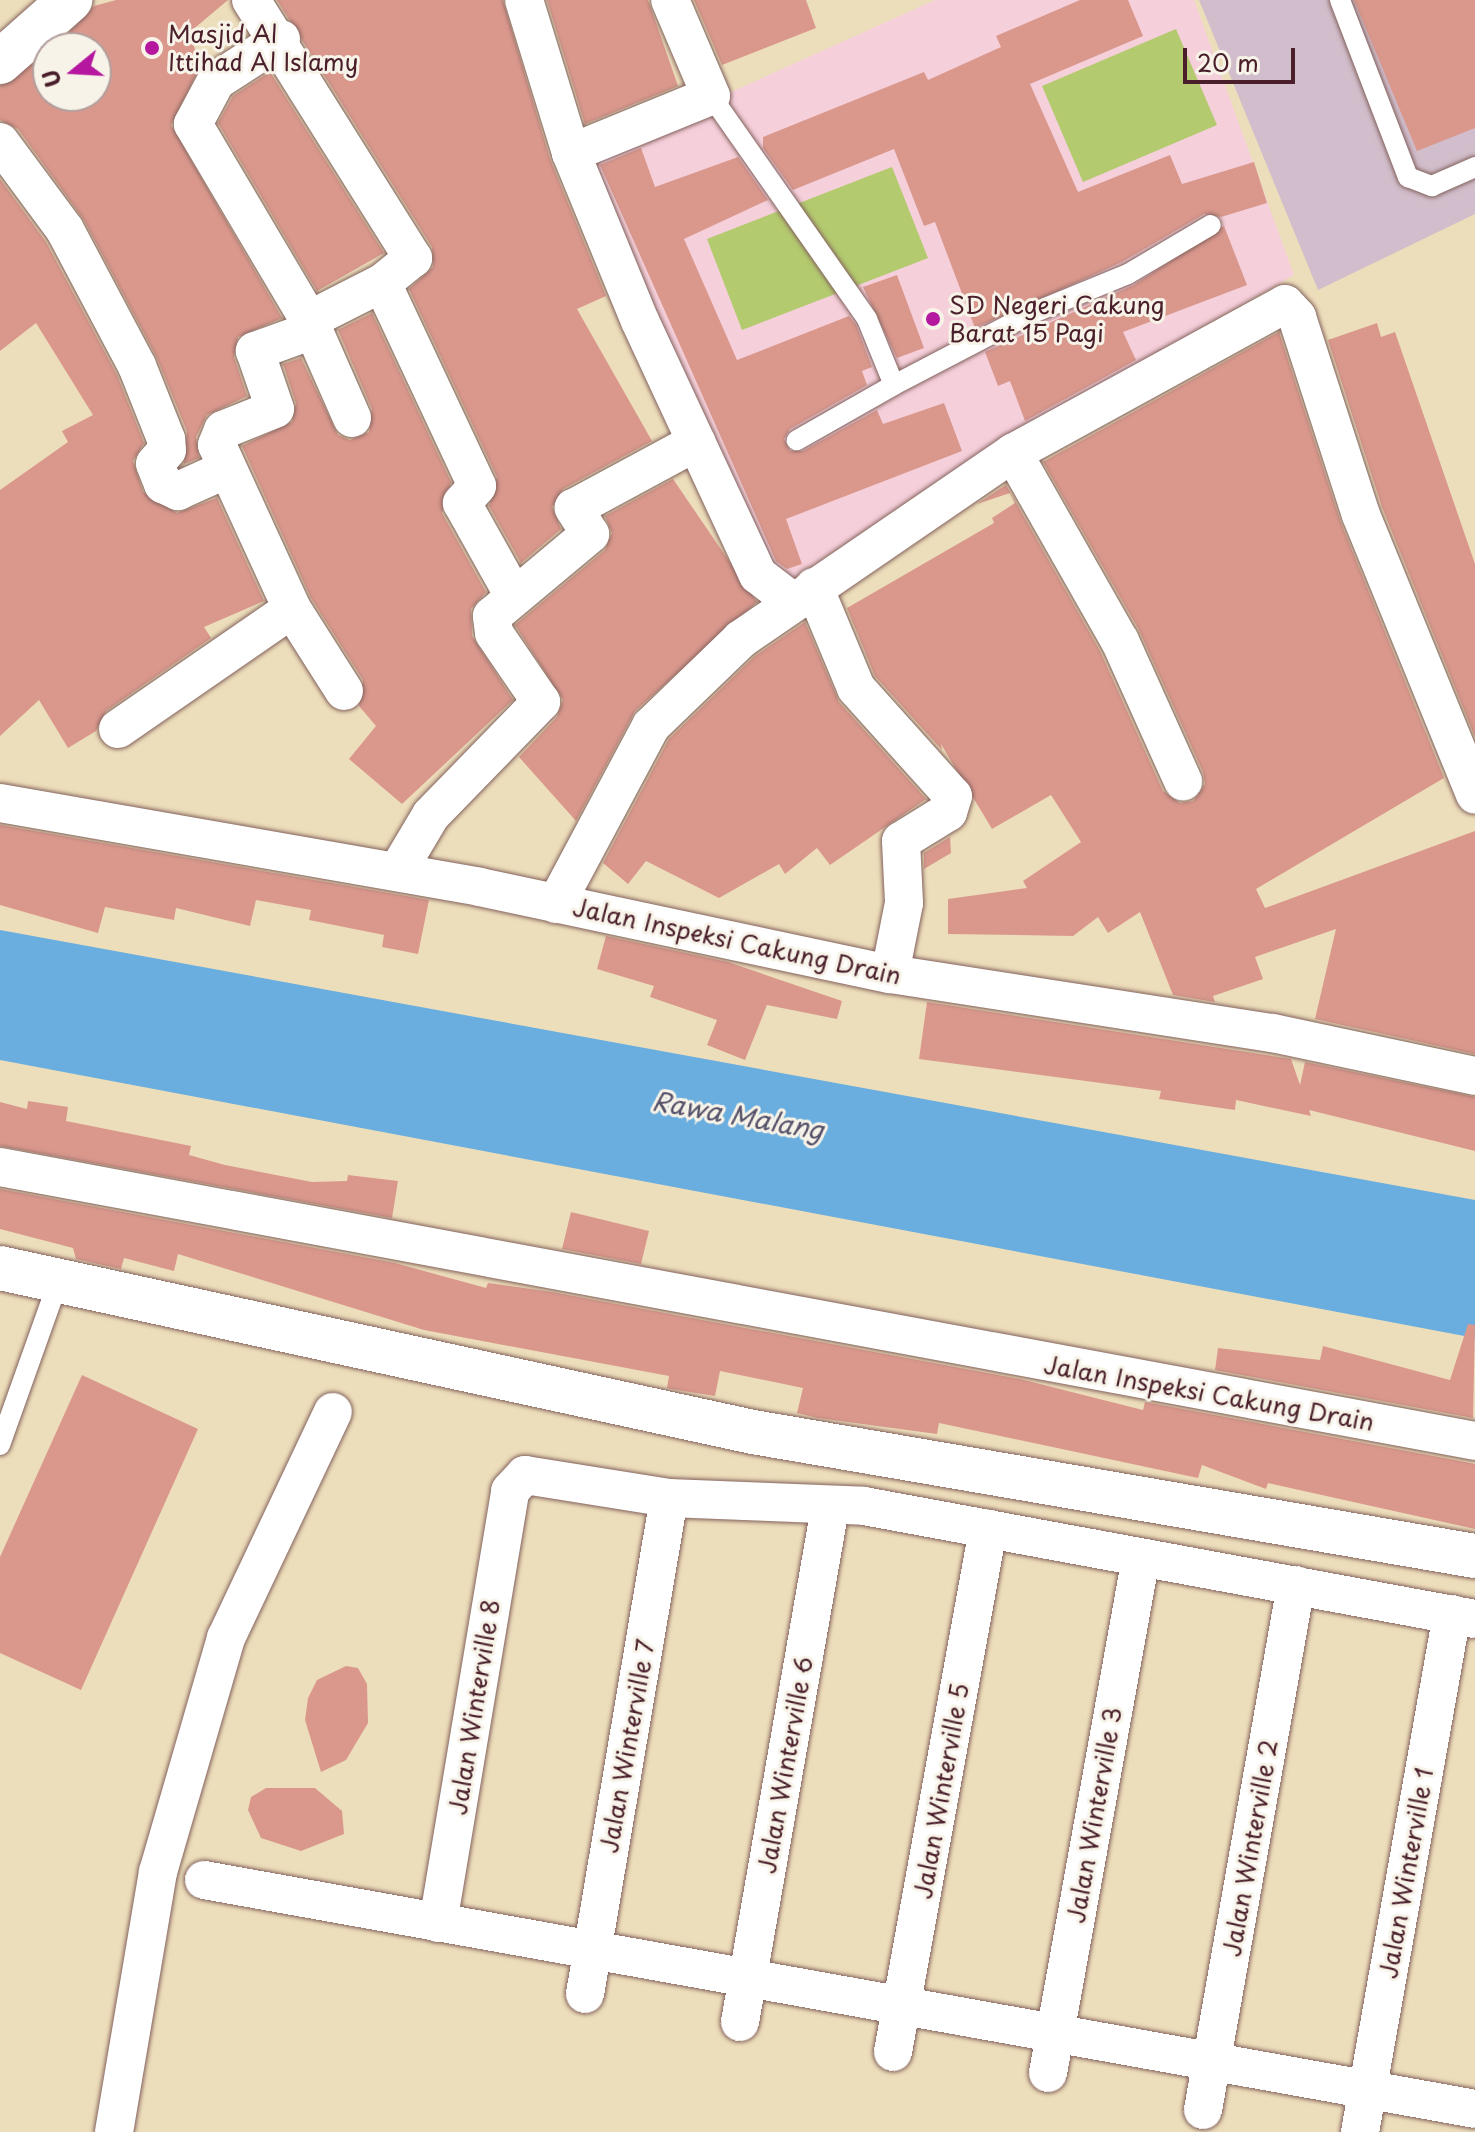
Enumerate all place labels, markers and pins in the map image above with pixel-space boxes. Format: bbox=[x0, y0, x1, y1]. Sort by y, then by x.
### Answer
place label: Masjid Al Ittihad Al Islamy bbox=[168, 20, 359, 76]
marker: Masjid Al Ittihad Al Islamy bbox=[143, 39, 161, 57]
place label: SD Negeri Cakung Barat 15 Pagi bbox=[949, 291, 1165, 347]
marker: SD Negeri Cakung Barat 15 Pagi bbox=[924, 310, 942, 328]

